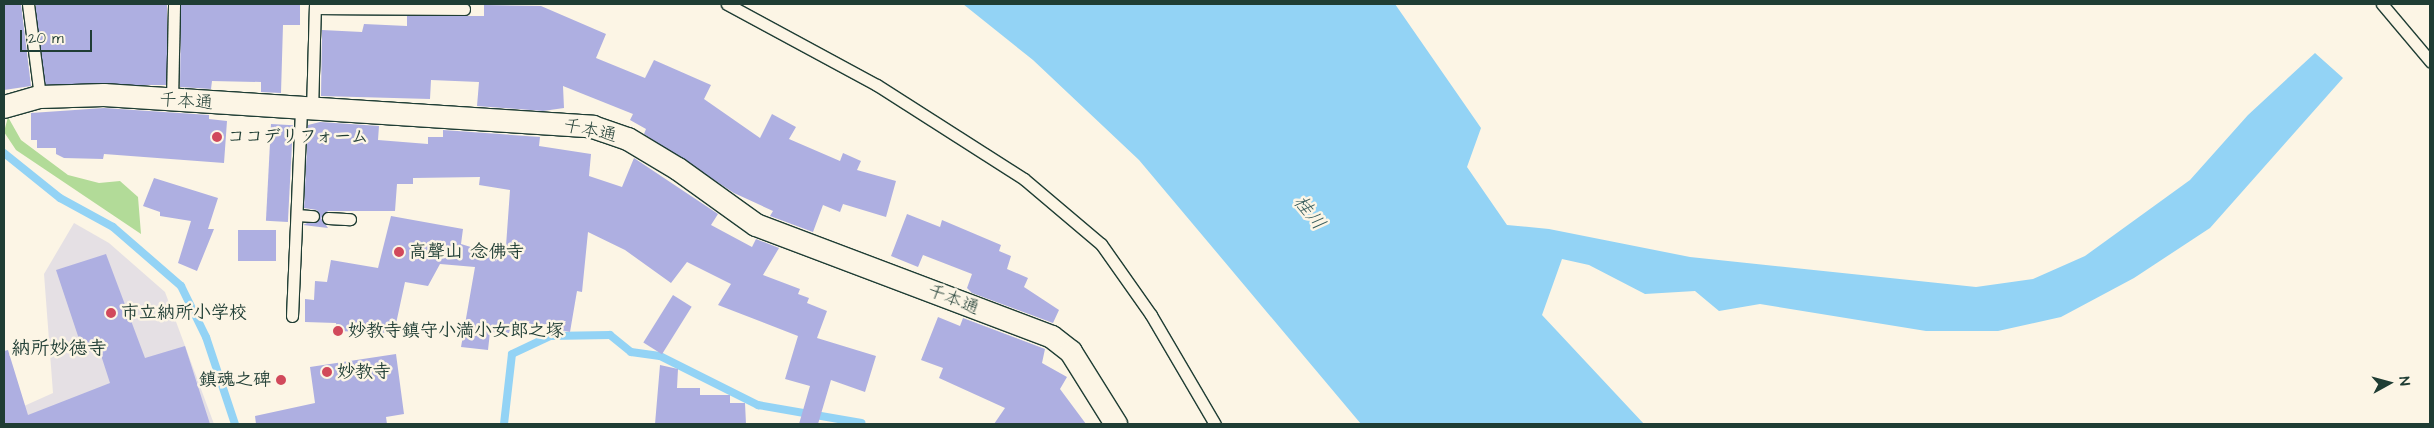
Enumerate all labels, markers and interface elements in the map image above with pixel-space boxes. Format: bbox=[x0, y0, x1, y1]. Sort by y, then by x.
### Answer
scale bar bbox=[22, 20, 95, 52]
text: 20 m bbox=[28, 28, 64, 49]
street label: 千本通 bbox=[158, 89, 214, 115]
street label: 千本通 bbox=[561, 115, 619, 147]
place label: ココデリフォーム bbox=[227, 126, 371, 148]
marker: ココデリフォーム bbox=[211, 131, 223, 143]
water label: 桂川 bbox=[1288, 191, 1330, 235]
place label: 高聲山 念佛寺 bbox=[409, 241, 524, 263]
marker: 高聲山 念佛寺 bbox=[393, 246, 405, 258]
street label: 千本通 bbox=[924, 280, 982, 320]
place label: 市立納所小学校 bbox=[121, 302, 247, 324]
marker: 市立納所小学校 bbox=[105, 307, 117, 319]
place label: 妙教寺鎮守小満小女郎之塚 bbox=[348, 320, 564, 342]
marker: 妙教寺鎮守小満小女郎之塚 bbox=[332, 325, 344, 337]
district label: 納所妙徳寺 bbox=[12, 338, 106, 360]
north arrow bbox=[2364, 358, 2414, 408]
place label: 妙教寺 bbox=[337, 361, 391, 383]
marker: 妙教寺 bbox=[321, 366, 333, 378]
place label: 鎮魂之碑 bbox=[199, 369, 271, 391]
marker: 鎮魂之碑 bbox=[275, 374, 287, 386]
text: N bbox=[2393, 376, 2414, 387]

